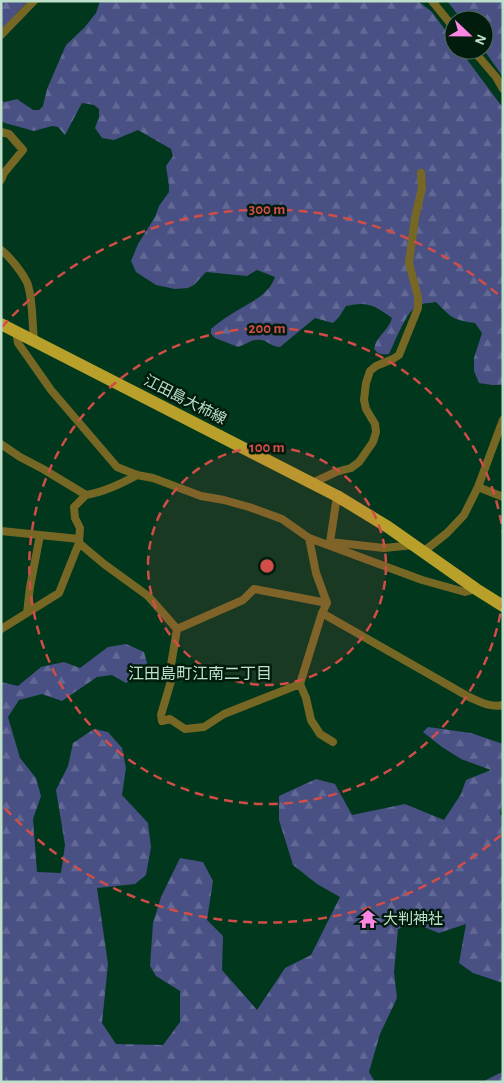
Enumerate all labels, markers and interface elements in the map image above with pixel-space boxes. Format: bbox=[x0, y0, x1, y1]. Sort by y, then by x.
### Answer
north arrow bbox=[444, 10, 494, 60]
text: N bbox=[472, 32, 488, 47]
text: 300 m bbox=[249, 202, 285, 217]
text: 200 m bbox=[248, 321, 286, 336]
street label: 江田島大柿線 bbox=[141, 372, 229, 427]
text: 100 m bbox=[249, 440, 285, 455]
centre of rings bbox=[258, 557, 276, 575]
district label: 江田島町江南二丁目 bbox=[128, 665, 272, 682]
temple icon: 大判神社 bbox=[357, 908, 379, 930]
place label: 大判神社 bbox=[383, 911, 443, 927]

